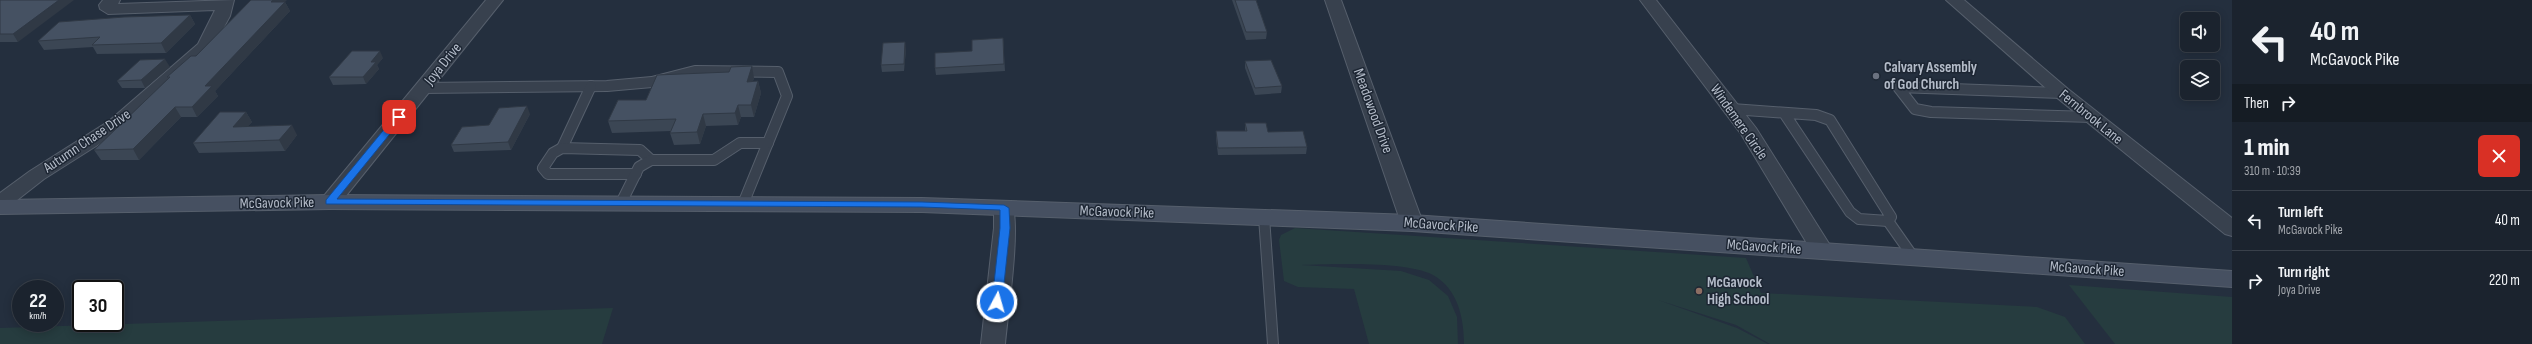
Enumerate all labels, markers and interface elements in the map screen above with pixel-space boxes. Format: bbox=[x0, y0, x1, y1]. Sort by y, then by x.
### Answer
map controls bbox=[2180, 12, 2220, 100]
button: sound bbox=[2180, 12, 2220, 52]
text: 40 m bbox=[2310, 15, 2359, 48]
icon: left bbox=[2244, 16, 2296, 68]
street label: Joya Drive bbox=[420, 39, 466, 90]
text: McGavock Pike bbox=[2310, 49, 2400, 70]
place label: Calvary Assembly of God Church bbox=[1884, 58, 1978, 94]
button: layers bbox=[2180, 60, 2220, 100]
street label: Meadowood Drive bbox=[1349, 66, 1397, 156]
marker: Calvary Assembly of God Church bbox=[1871, 71, 1881, 81]
street label: Windemere Circle bbox=[1706, 80, 1772, 164]
street label: Fernbrook Lane bbox=[2055, 85, 2127, 149]
icon: right bbox=[2277, 92, 2299, 114]
text: Then bbox=[2244, 94, 2269, 113]
pin bbox=[382, 100, 416, 134]
street label: Autumn Chase Drive bbox=[39, 105, 134, 178]
icon: arrive bbox=[388, 106, 410, 128]
text: 1 min bbox=[2244, 133, 2290, 162]
button: close bbox=[2478, 135, 2520, 177]
text: 310 m · 10:39 bbox=[2244, 163, 2301, 179]
street label: McGavock Pike bbox=[240, 193, 314, 213]
street label: McGavock Pike bbox=[1079, 201, 1155, 223]
text: Turn left bbox=[2278, 203, 2323, 222]
icon: left bbox=[2244, 210, 2266, 232]
text: 40 m bbox=[2495, 211, 2520, 230]
street label: McGavock Pike bbox=[1403, 213, 1479, 237]
text: McGavock Pike bbox=[2278, 222, 2343, 238]
street label: McGavock Pike bbox=[1726, 235, 1802, 259]
street label: McGavock Pike bbox=[2049, 257, 2125, 281]
text: Turn right bbox=[2278, 263, 2330, 282]
icon: right bbox=[2244, 270, 2266, 292]
text: 220 m bbox=[2489, 271, 2520, 290]
place label: McGavock High School bbox=[1707, 273, 1769, 309]
speed limit sign: 30 bbox=[72, 280, 124, 332]
position arrow bbox=[976, 281, 1018, 323]
text: Joya Drive bbox=[2278, 282, 2321, 298]
marker: McGavock High School bbox=[1694, 286, 1704, 296]
text: 22 bbox=[29, 289, 47, 313]
text: km/h bbox=[29, 310, 47, 322]

